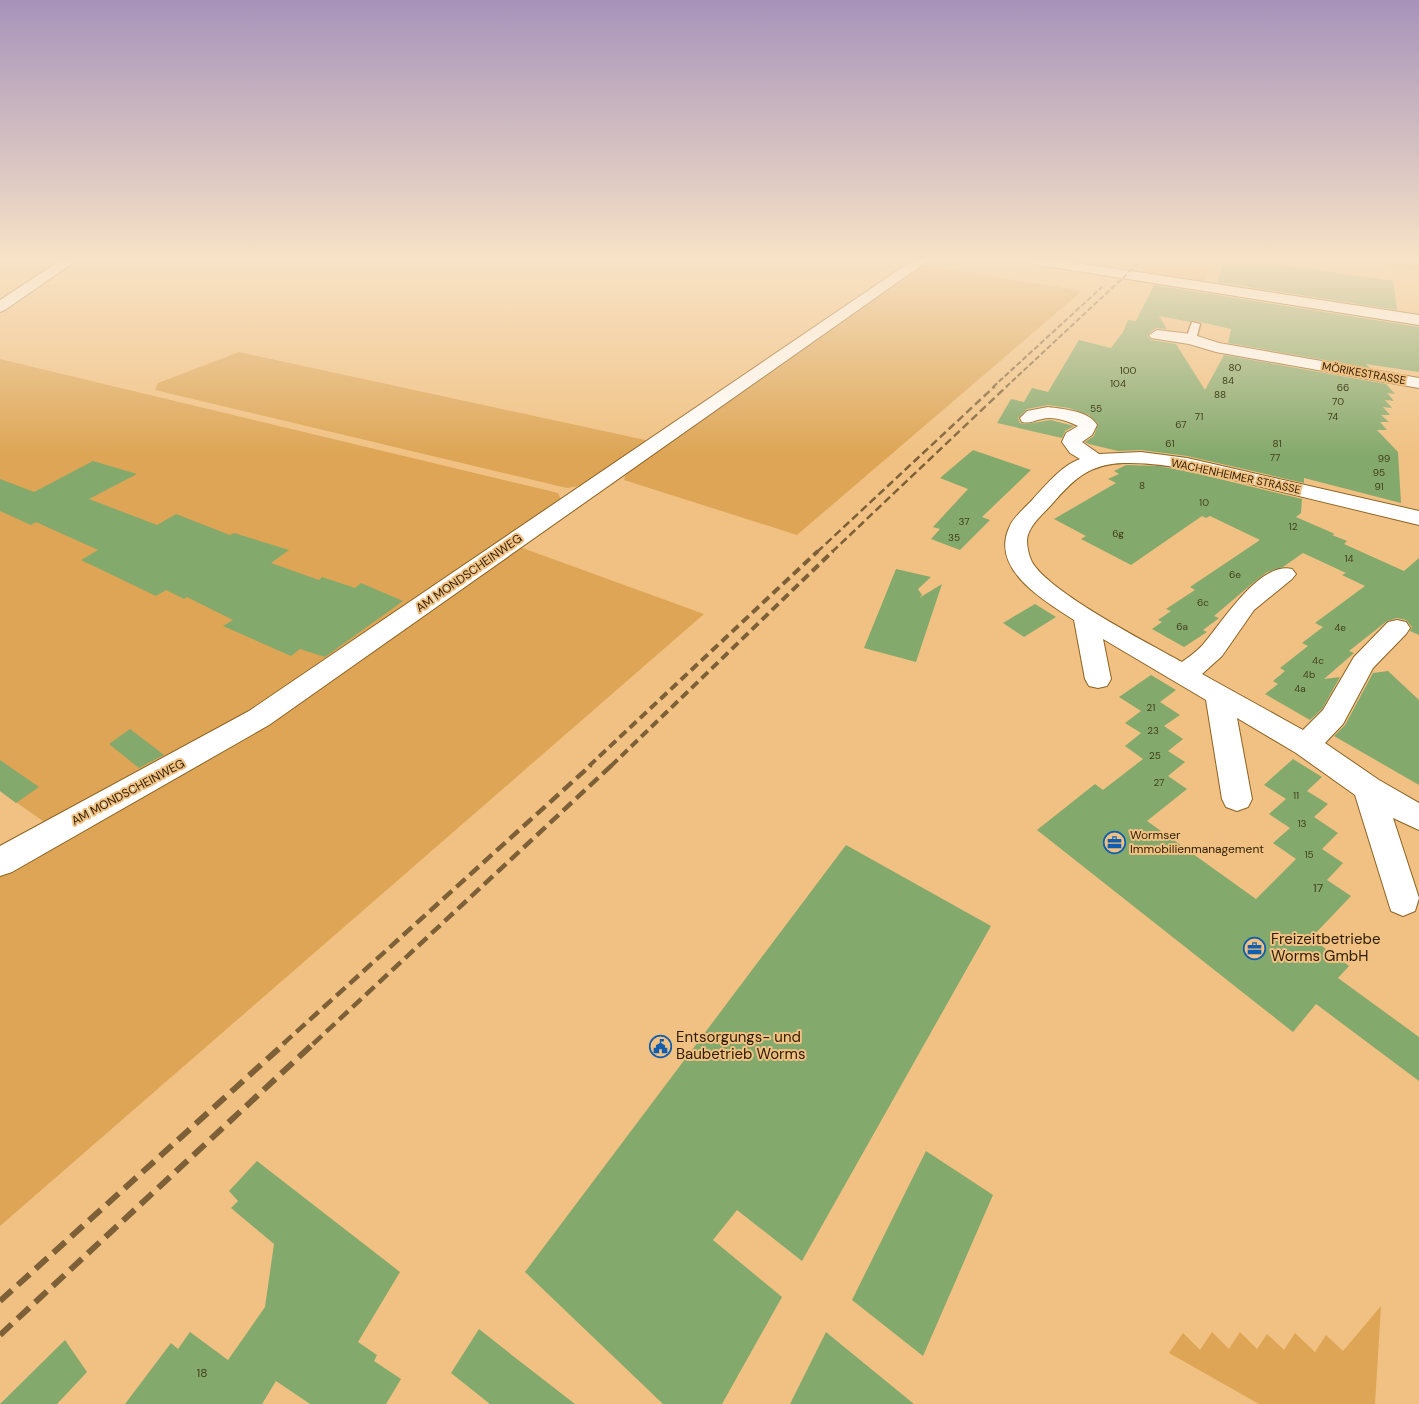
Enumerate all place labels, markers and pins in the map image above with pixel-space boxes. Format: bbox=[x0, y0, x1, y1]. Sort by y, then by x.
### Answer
place label: Wormser Immobilienmanagement bbox=[1130, 827, 1264, 857]
office icon: Wormser Immobilienmanagement bbox=[1102, 830, 1126, 854]
place label: Freizeitbetriebe Worms GmbH bbox=[1271, 929, 1380, 966]
office icon: Freizeitbetriebe Worms GmbH bbox=[1243, 936, 1267, 960]
place label: Entsorgungs- und Baubetrieb Worms bbox=[676, 1027, 805, 1064]
public building icon: Entsorgungs- und Baubetrieb Worms bbox=[648, 1034, 672, 1058]

